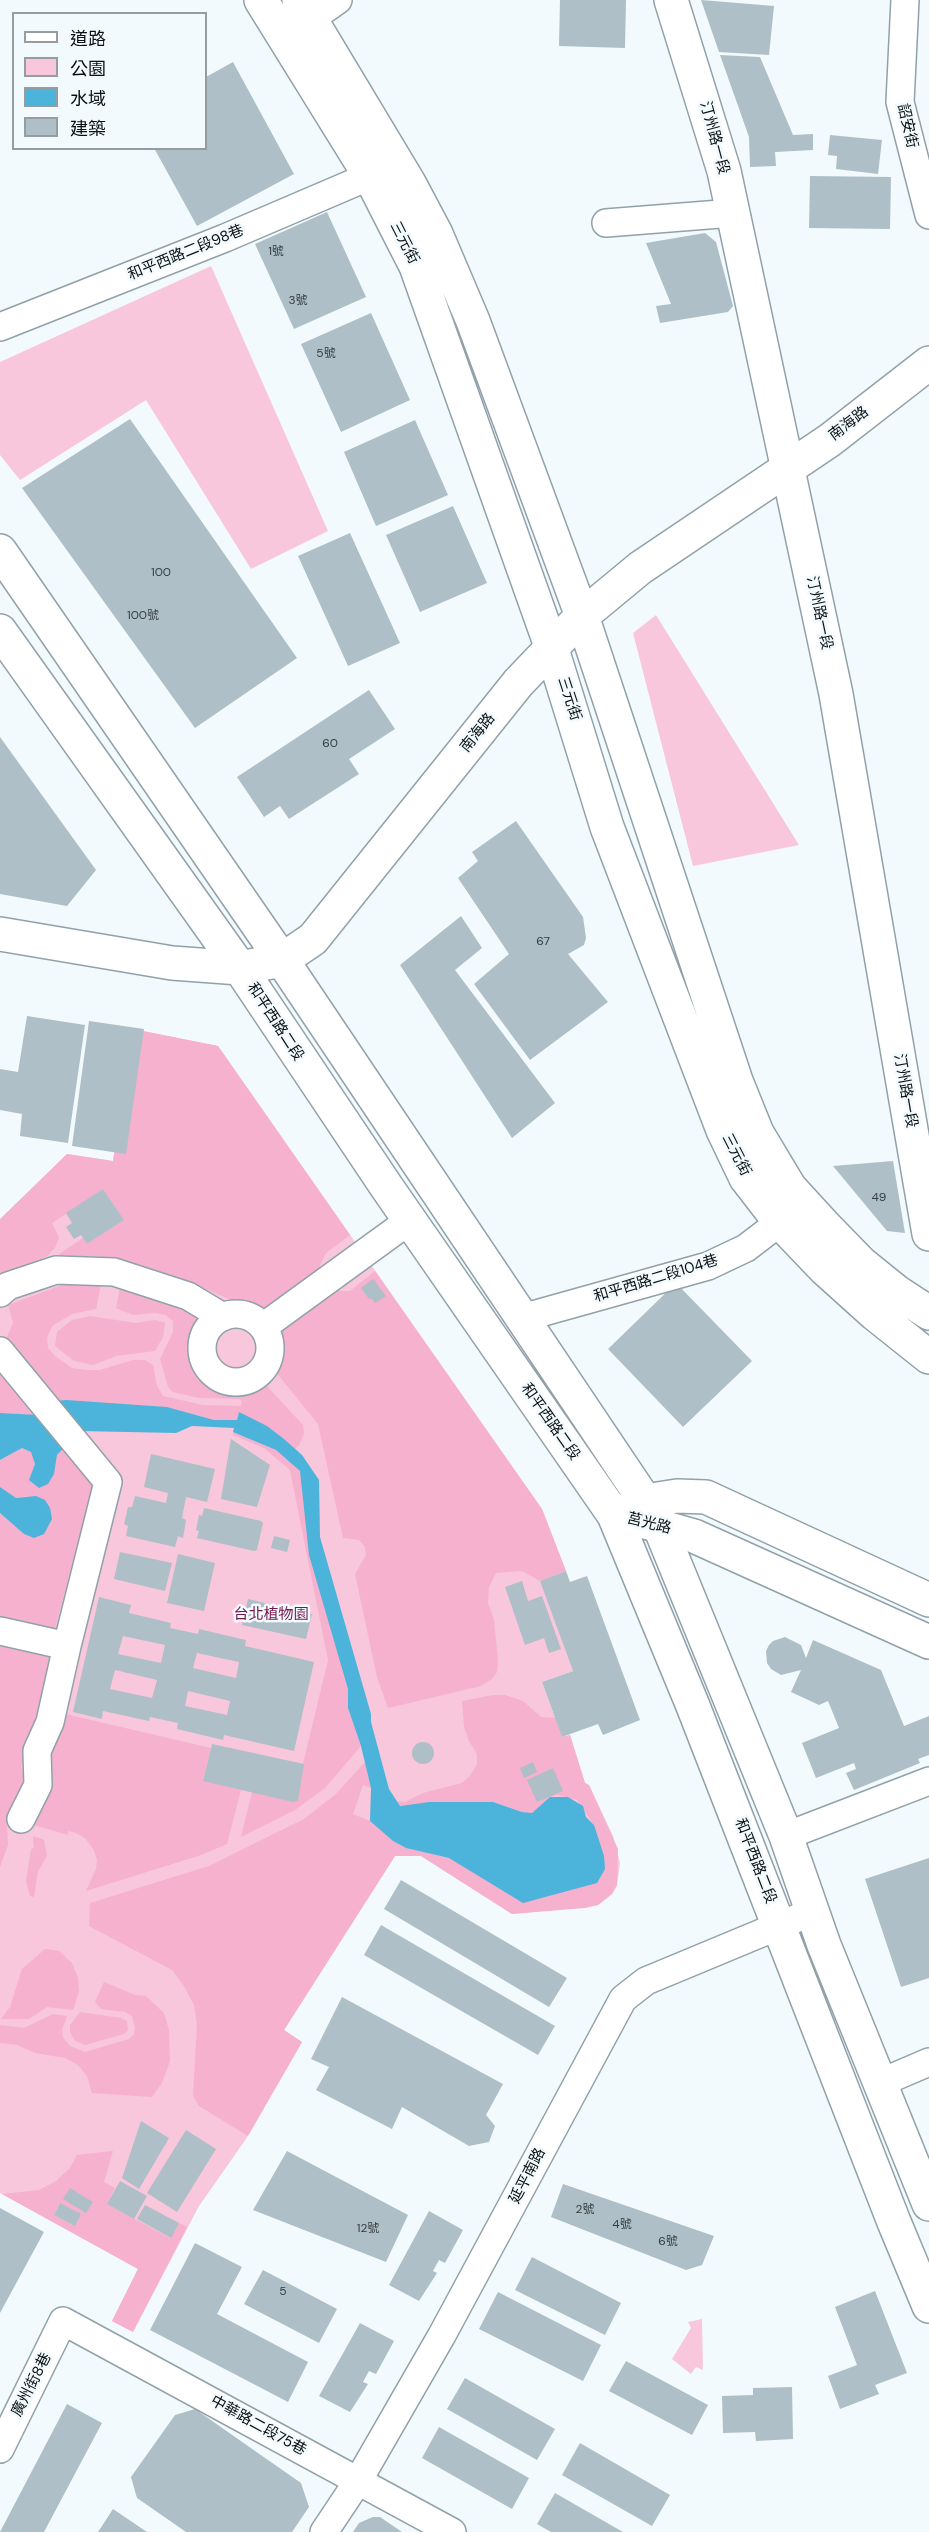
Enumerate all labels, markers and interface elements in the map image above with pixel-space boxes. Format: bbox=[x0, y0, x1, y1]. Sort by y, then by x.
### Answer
legend bbox=[12, 12, 207, 150]
text: 道路 bbox=[70, 27, 106, 51]
text: 公園 bbox=[70, 57, 106, 81]
text: 水域 bbox=[70, 87, 106, 111]
street label: 汀州路一段 bbox=[696, 99, 732, 177]
street label: 詔安街 bbox=[893, 102, 921, 150]
text: 建築 bbox=[70, 117, 106, 141]
street label: 三元街 bbox=[386, 219, 422, 267]
street label: 和平西路二段98巷 bbox=[125, 222, 247, 284]
house number: 1號 bbox=[268, 245, 284, 259]
house number: 3號 bbox=[288, 294, 308, 308]
house number: 5號 bbox=[316, 347, 336, 361]
street label: 南海路 bbox=[826, 403, 872, 445]
house number: 100 bbox=[151, 566, 171, 580]
street label: 汀州路一段 bbox=[802, 574, 836, 652]
house number: 100號 bbox=[127, 609, 159, 623]
street label: 三元街 bbox=[553, 675, 585, 723]
street label: 南海路 bbox=[457, 710, 499, 756]
house number: 60 bbox=[322, 737, 338, 751]
house number: 67 bbox=[536, 935, 550, 949]
street label: 和平西路二段 bbox=[243, 979, 307, 1065]
street label: 汀州路一段 bbox=[890, 1053, 920, 1129]
street label: 三元街 bbox=[718, 1131, 754, 1179]
house number: 49 bbox=[872, 1191, 886, 1205]
street label: 和平西路二段104巷 bbox=[592, 1252, 720, 1306]
street label: 和平西路二段 bbox=[517, 1380, 583, 1464]
street label: 莒光路 bbox=[625, 1510, 673, 1538]
park label: 台北植物園 bbox=[234, 1606, 308, 1624]
street label: 和平西路二段 bbox=[730, 1816, 780, 1906]
street label: 延平南路 bbox=[506, 2145, 550, 2207]
house number: 2號 bbox=[576, 2203, 594, 2217]
house number: 4號 bbox=[612, 2218, 632, 2232]
house number: 12號 bbox=[357, 2222, 379, 2236]
house number: 6號 bbox=[658, 2235, 678, 2249]
house number: 5 bbox=[279, 2285, 287, 2299]
street label: 廣州街8巷 bbox=[8, 2350, 56, 2420]
street label: 中華路二段75巷 bbox=[207, 2392, 309, 2460]

